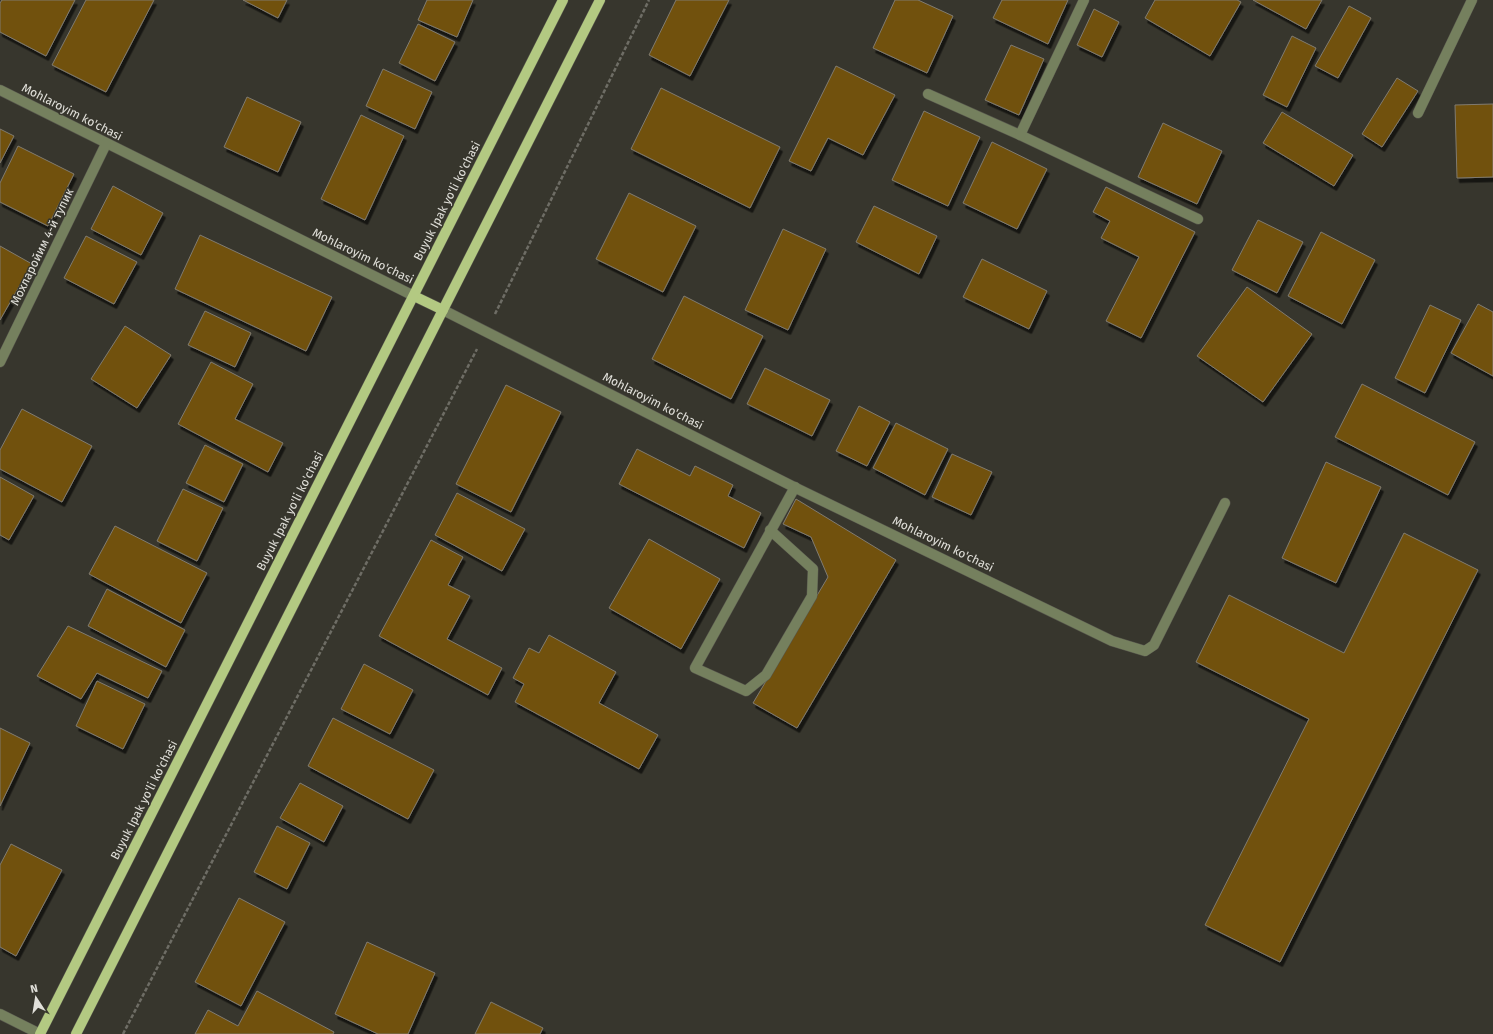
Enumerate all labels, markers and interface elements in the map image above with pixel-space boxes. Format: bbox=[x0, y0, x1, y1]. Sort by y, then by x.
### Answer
street label: Mohlaroyim ko'chasi bbox=[19, 81, 125, 143]
street label: Buyuk Ipak yo'li ko'chasi bbox=[411, 139, 483, 263]
street label: Мохларойим 4-й тупик bbox=[7, 185, 77, 308]
street label: Mohlaroyim ko'chasi bbox=[310, 225, 416, 287]
street label: Mohlaroyim ko'chasi bbox=[600, 370, 706, 432]
street label: Buyuk Ipak yo'li ko'chasi bbox=[254, 449, 326, 573]
street label: Mohlaroyim ko'chasi bbox=[890, 513, 996, 575]
street label: Buyuk Ipak yo'li ko'chasi bbox=[108, 738, 180, 862]
north arrow bbox=[16, 978, 56, 1018]
text: N bbox=[29, 982, 39, 996]

